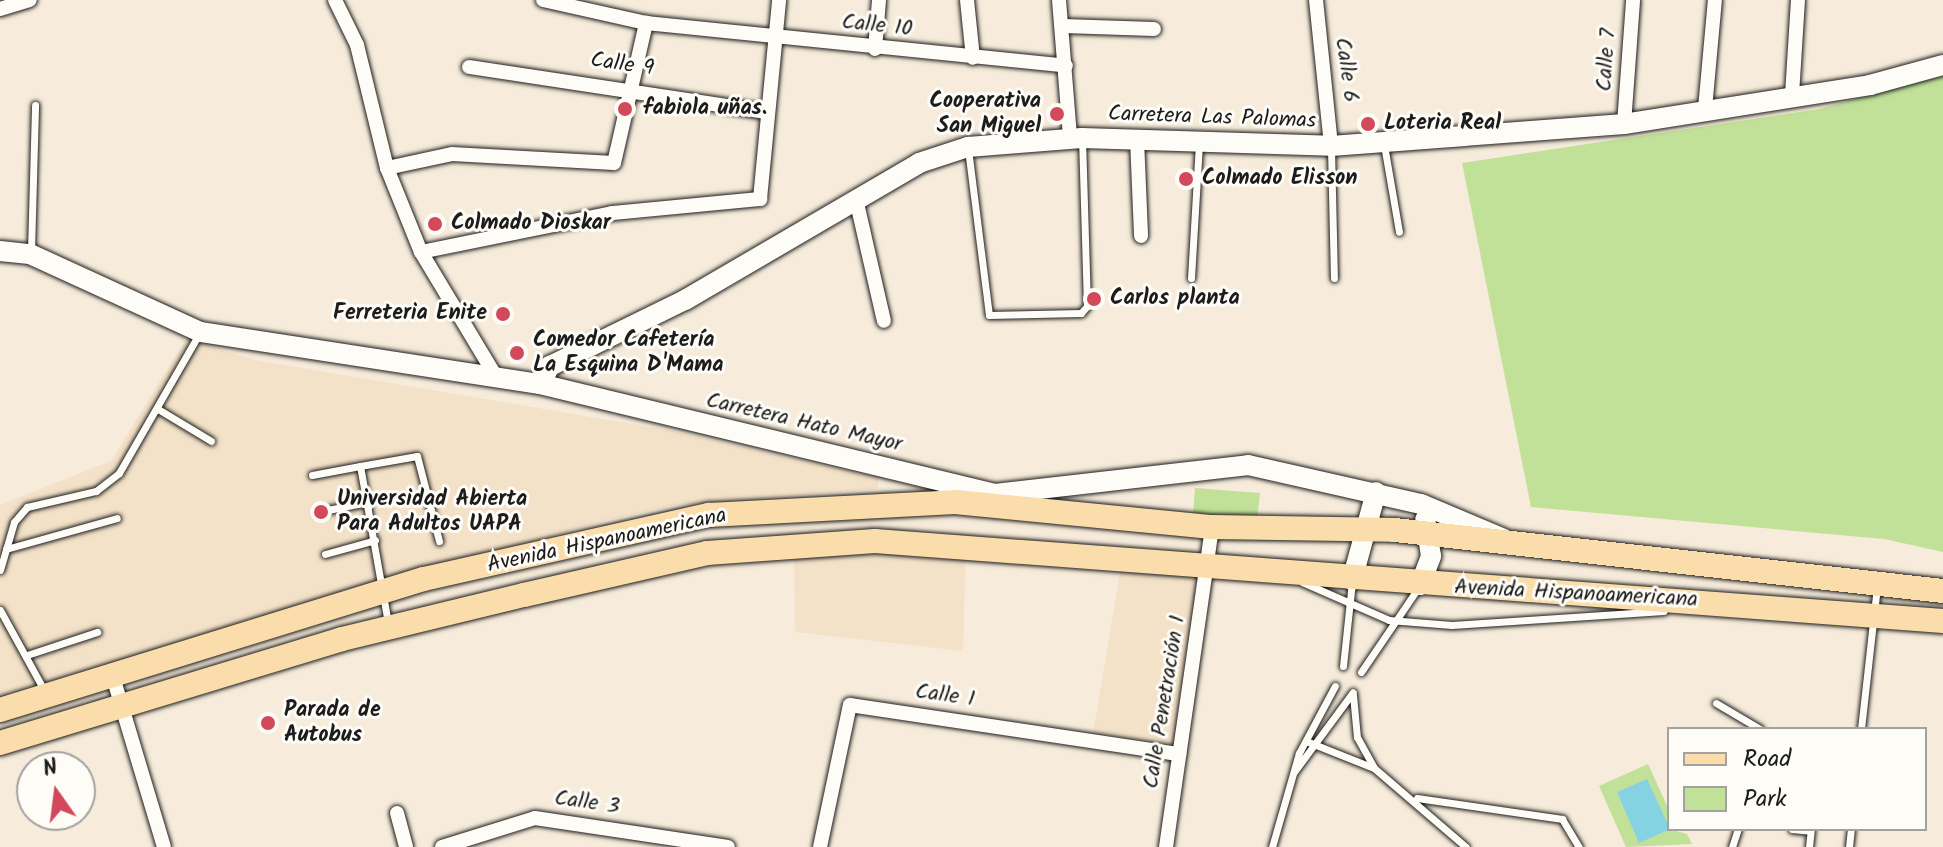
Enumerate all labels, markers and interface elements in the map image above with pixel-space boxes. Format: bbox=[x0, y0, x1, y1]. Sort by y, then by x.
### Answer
street label: Calle 10 bbox=[840, 9, 914, 43]
street label: Calle 7 bbox=[1592, 28, 1622, 92]
street label: Calle 6 bbox=[1328, 36, 1364, 104]
street label: Calle 9 bbox=[589, 47, 655, 83]
place label: Cooperativa San Miguel bbox=[929, 88, 1041, 140]
place label: fabiola uñas. bbox=[643, 96, 767, 122]
marker: fabiola uñas. bbox=[614, 98, 636, 120]
street label: Carretera Las Palomas bbox=[1108, 101, 1316, 135]
marker: Cooperativa San Miguel bbox=[1048, 105, 1066, 123]
place label: Loteria Real bbox=[1384, 111, 1501, 137]
marker: Loteria Real bbox=[1359, 115, 1377, 133]
place label: Colmado Elisson bbox=[1202, 166, 1358, 192]
marker: Colmado Elisson bbox=[1177, 170, 1195, 188]
place label: Colmado Dioskar bbox=[451, 211, 611, 237]
marker: Colmado Dioskar bbox=[426, 215, 444, 233]
place label: Carlos planta bbox=[1110, 286, 1240, 312]
marker: Carlos planta bbox=[1085, 290, 1103, 308]
place label: Ferreteria Enite bbox=[333, 301, 487, 327]
marker: Ferreteria Enite bbox=[494, 305, 512, 323]
place label: Comedor Cafetería La Esquina D'Mama bbox=[533, 327, 723, 378]
marker: Comedor Cafetería La Esquina D'Mama bbox=[508, 344, 526, 362]
street label: Carretera Hato Mayor bbox=[703, 388, 905, 458]
place label: Universidad Abierta Para Adultos UAPA bbox=[337, 486, 527, 538]
marker: Universidad Abierta Para Adultos UAPA bbox=[312, 503, 330, 521]
street label: Avenida Hispanoamericana bbox=[485, 503, 729, 579]
street label: Avenida Hispanoamericana bbox=[1454, 574, 1698, 614]
street label: Calle Penetración 1 bbox=[1138, 614, 1192, 790]
street label: Calle 1 bbox=[914, 679, 976, 713]
place label: Parada de Autobus bbox=[284, 697, 381, 748]
marker: Parada de Autobus bbox=[259, 714, 277, 732]
legend bbox=[1667, 727, 1927, 831]
text: Road bbox=[1743, 740, 1791, 779]
north arrow bbox=[16, 751, 96, 831]
text: N bbox=[40, 751, 62, 788]
text: Park bbox=[1743, 780, 1787, 819]
street label: Calle 3 bbox=[553, 785, 621, 821]

